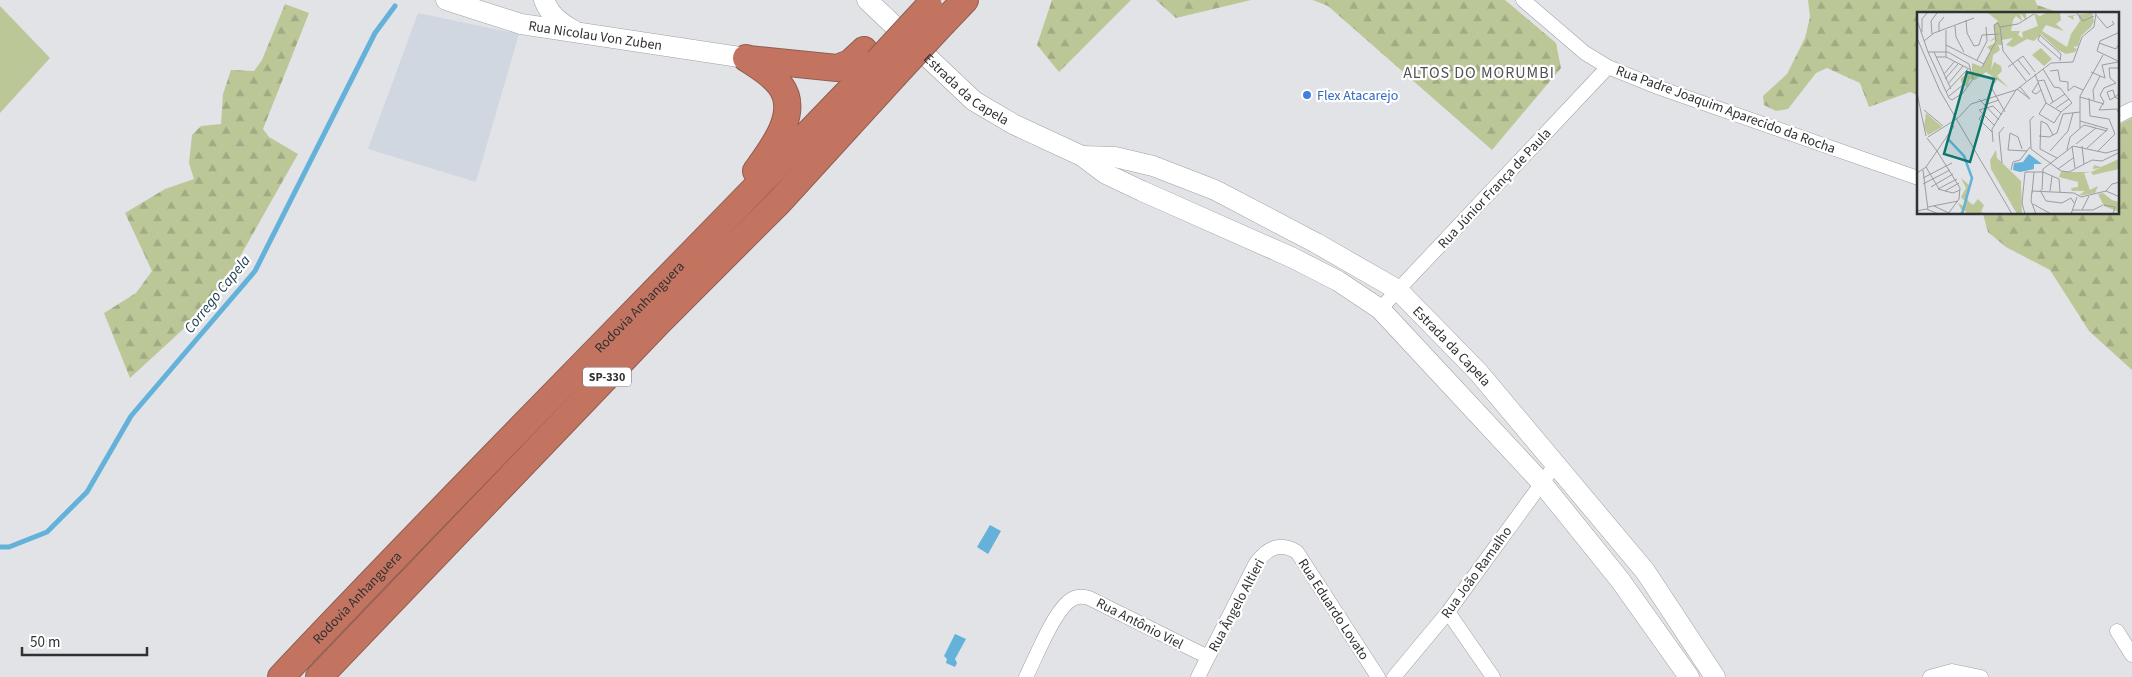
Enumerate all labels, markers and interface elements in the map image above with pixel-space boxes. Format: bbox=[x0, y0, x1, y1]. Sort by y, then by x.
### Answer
inset map bbox=[1917, 12, 2120, 215]
street label: Rua Nicolau Von Zuben bbox=[527, 16, 664, 56]
street label: Estrada da Capela bbox=[919, 49, 1013, 130]
street label: Rua Padre Joaquim Aparecido da Rocha bbox=[1613, 61, 1838, 159]
district label: ALTOS DO MORUMBI bbox=[1403, 62, 1555, 84]
place label: Flex Atacarejo bbox=[1317, 86, 1398, 106]
marker: Flex Atacarejo bbox=[1301, 89, 1313, 101]
street label: Rua Júnior França de Paula bbox=[1433, 124, 1556, 253]
water label: Corrego Capela bbox=[179, 251, 256, 338]
street label: Rodovia Anhanguera bbox=[590, 257, 690, 358]
street label: Estrada da Capela bbox=[1408, 302, 1495, 391]
road number: SP-330 bbox=[583, 368, 631, 387]
street label: Rua João Ramalho bbox=[1437, 522, 1517, 623]
street label: Rodovia Anhanguera bbox=[308, 547, 407, 649]
street label: Rua Ângelo Altieri bbox=[1204, 555, 1270, 656]
street label: Rua Eduardo Lovato bbox=[1293, 555, 1374, 664]
street label: Rua Antônio Viel bbox=[1092, 593, 1187, 655]
scale bar bbox=[22, 624, 148, 656]
text: 50 m bbox=[30, 632, 60, 653]

